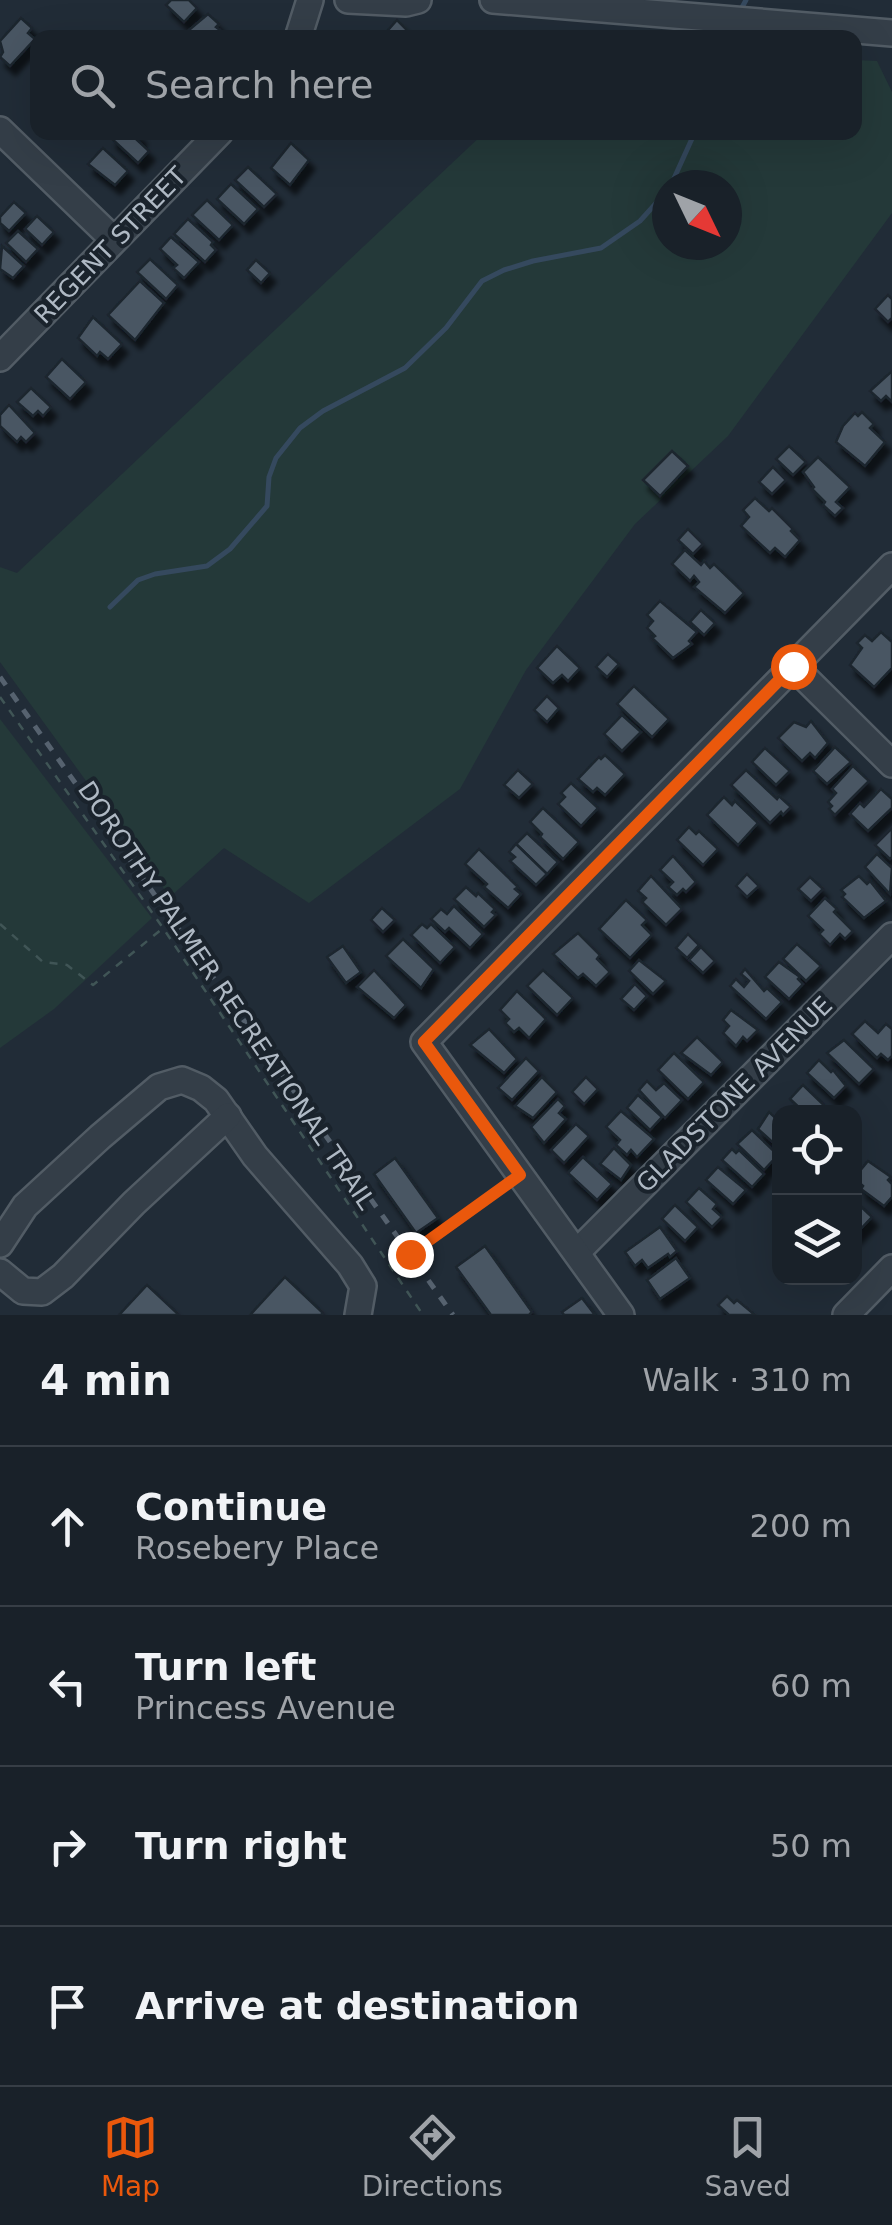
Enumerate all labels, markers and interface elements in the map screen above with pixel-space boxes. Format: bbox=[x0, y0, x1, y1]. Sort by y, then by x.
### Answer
search box bbox=[30, 30, 862, 140]
icon: search bbox=[65, 58, 120, 113]
text: Search here bbox=[145, 63, 373, 107]
street label: REGENT STREET bbox=[29, 161, 193, 329]
north arrow bbox=[652, 170, 742, 260]
route start bbox=[771, 644, 817, 690]
street label: DOROTHY PALMER RECREATIONAL TRAIL bbox=[72, 776, 381, 1215]
street label: GLADSTONE AVENUE bbox=[631, 991, 838, 1198]
map controls bbox=[772, 1105, 862, 1285]
button: locate bbox=[772, 1105, 862, 1195]
button: layers bbox=[772, 1195, 862, 1285]
route end bbox=[388, 1232, 434, 1278]
text: 4 min bbox=[40, 1356, 172, 1405]
text: Walk · 310 m bbox=[642, 1361, 852, 1399]
text: Continue bbox=[135, 1485, 327, 1529]
icon: ahead bbox=[40, 1499, 95, 1554]
text: 200 m bbox=[750, 1507, 852, 1545]
text: Rosebery Place bbox=[135, 1529, 379, 1567]
text: Turn left bbox=[135, 1645, 316, 1689]
icon: left bbox=[40, 1659, 95, 1714]
text: 60 m bbox=[770, 1667, 852, 1705]
text: Princess Avenue bbox=[135, 1689, 396, 1727]
icon: right bbox=[40, 1819, 95, 1874]
text: Turn right bbox=[135, 1824, 347, 1868]
text: 50 m bbox=[770, 1827, 852, 1865]
icon: arrive bbox=[40, 1979, 95, 2034]
text: Arrive at destination bbox=[135, 1984, 580, 2028]
tab: Map bbox=[101, 2110, 160, 2203]
tab: Directions bbox=[362, 2110, 503, 2203]
tab: Saved bbox=[705, 2110, 791, 2203]

